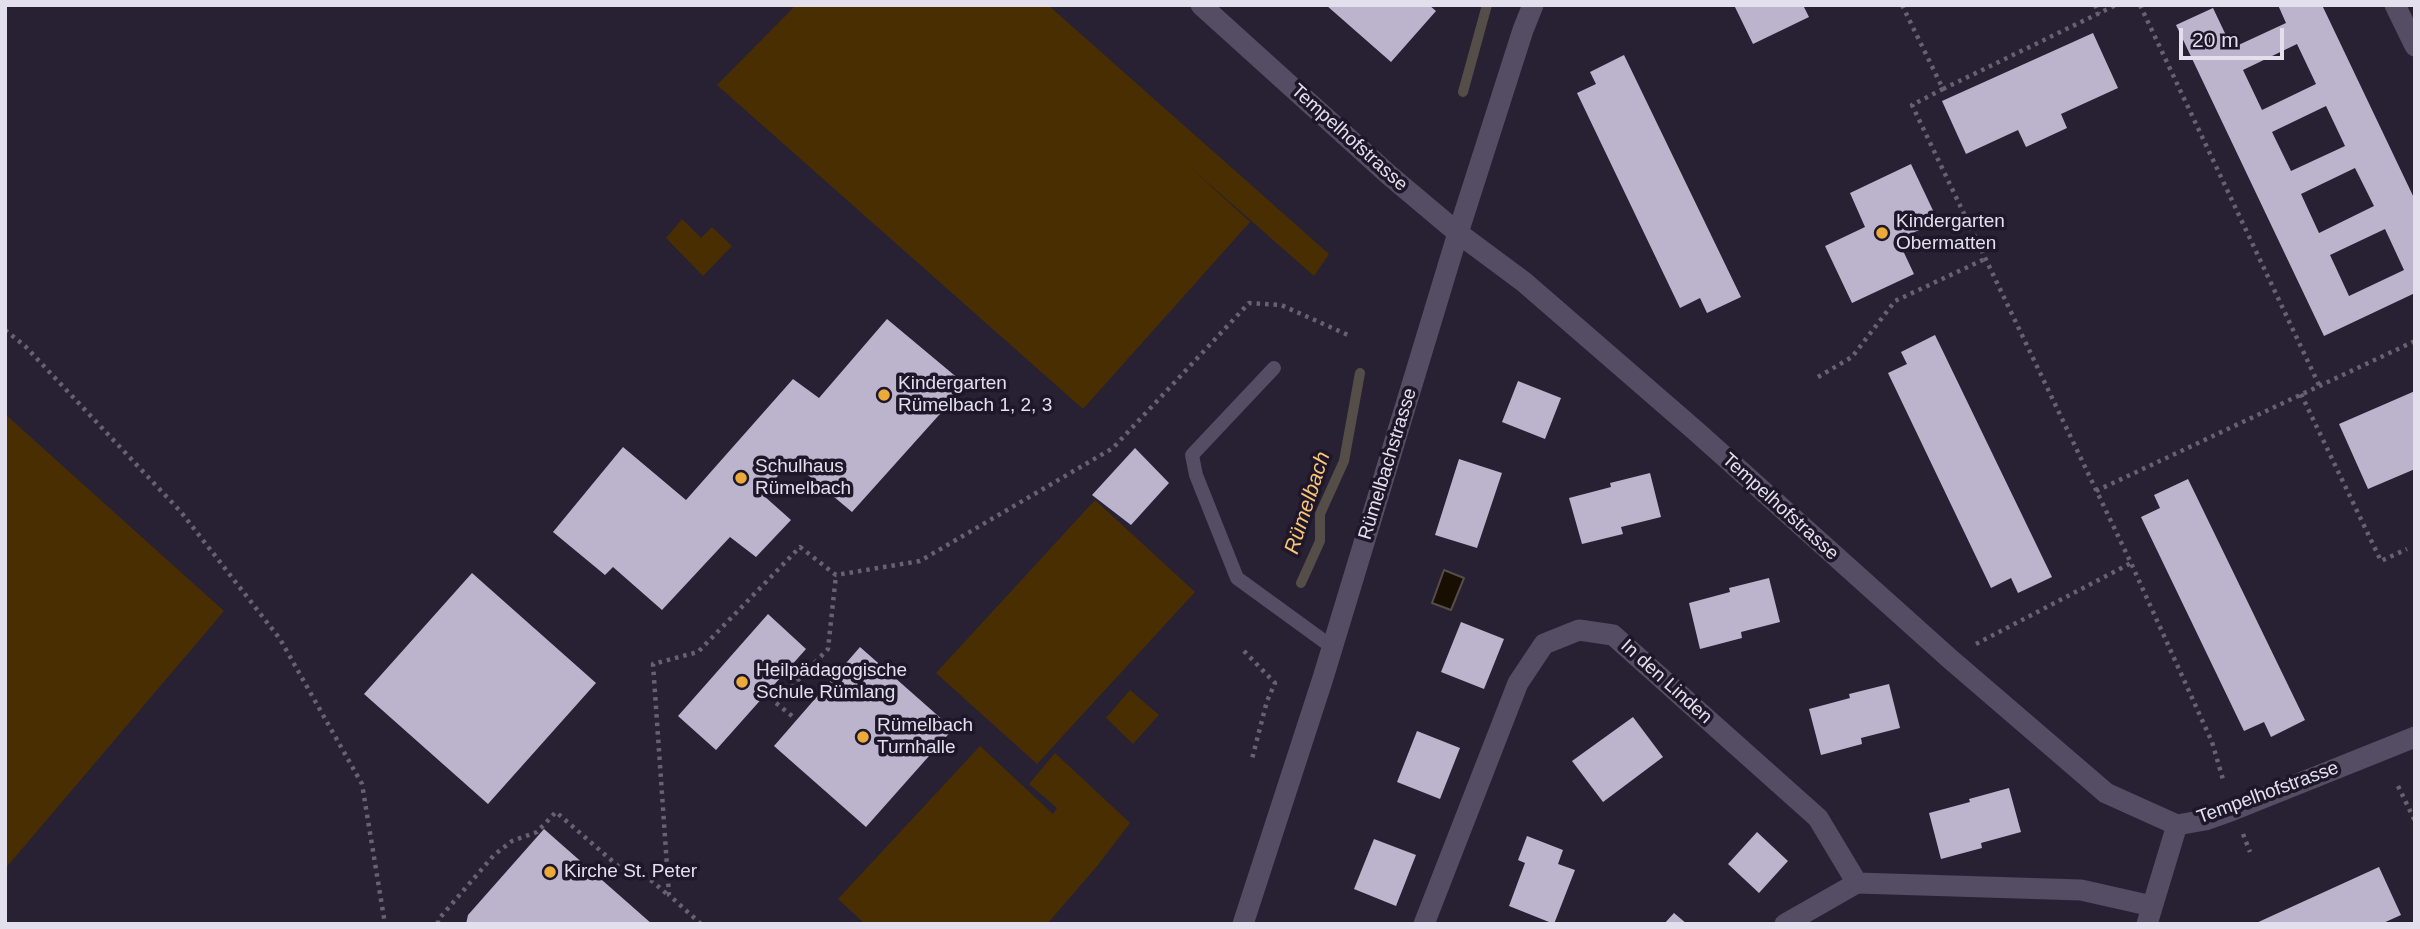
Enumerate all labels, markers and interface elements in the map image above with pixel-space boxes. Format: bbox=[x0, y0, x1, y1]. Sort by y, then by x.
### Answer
scale bar bbox=[2182, 14, 2287, 58]
text: 20 m bbox=[2192, 28, 2239, 51]
street label: Tempelhofstrasse bbox=[1286, 80, 1412, 196]
place label: Kindergarten Obermatten bbox=[1896, 211, 2005, 255]
marker: Kindergarten Obermatten bbox=[1874, 225, 1890, 241]
place label: Kindergarten Rümelbach 1, 2, 3 bbox=[898, 373, 1052, 417]
street label: Rümelbachstrasse bbox=[1354, 385, 1422, 543]
marker: Kindergarten Rümelbach 1, 2, 3 bbox=[876, 387, 892, 403]
water label: Rümelbach bbox=[1280, 449, 1336, 557]
street label: Tempelhofstrasse bbox=[1717, 449, 1843, 565]
place label: Schulhaus Rümelbach bbox=[755, 456, 851, 500]
marker: Schulhaus Rümelbach bbox=[733, 470, 749, 486]
street label: In den Linden bbox=[1616, 635, 1716, 729]
place label: Heilpädagogische Schule Rümlang bbox=[756, 660, 907, 704]
marker: Heilpädagogische Schule Rümlang bbox=[734, 674, 750, 690]
place label: Rümelbach Turnhalle bbox=[877, 715, 973, 759]
marker: Rümelbach Turnhalle bbox=[855, 729, 871, 745]
street label: Tempelhofstrasse bbox=[2194, 757, 2342, 829]
place label: Kirche St. Peter bbox=[564, 861, 697, 883]
marker: Kirche St. Peter bbox=[542, 864, 558, 880]

